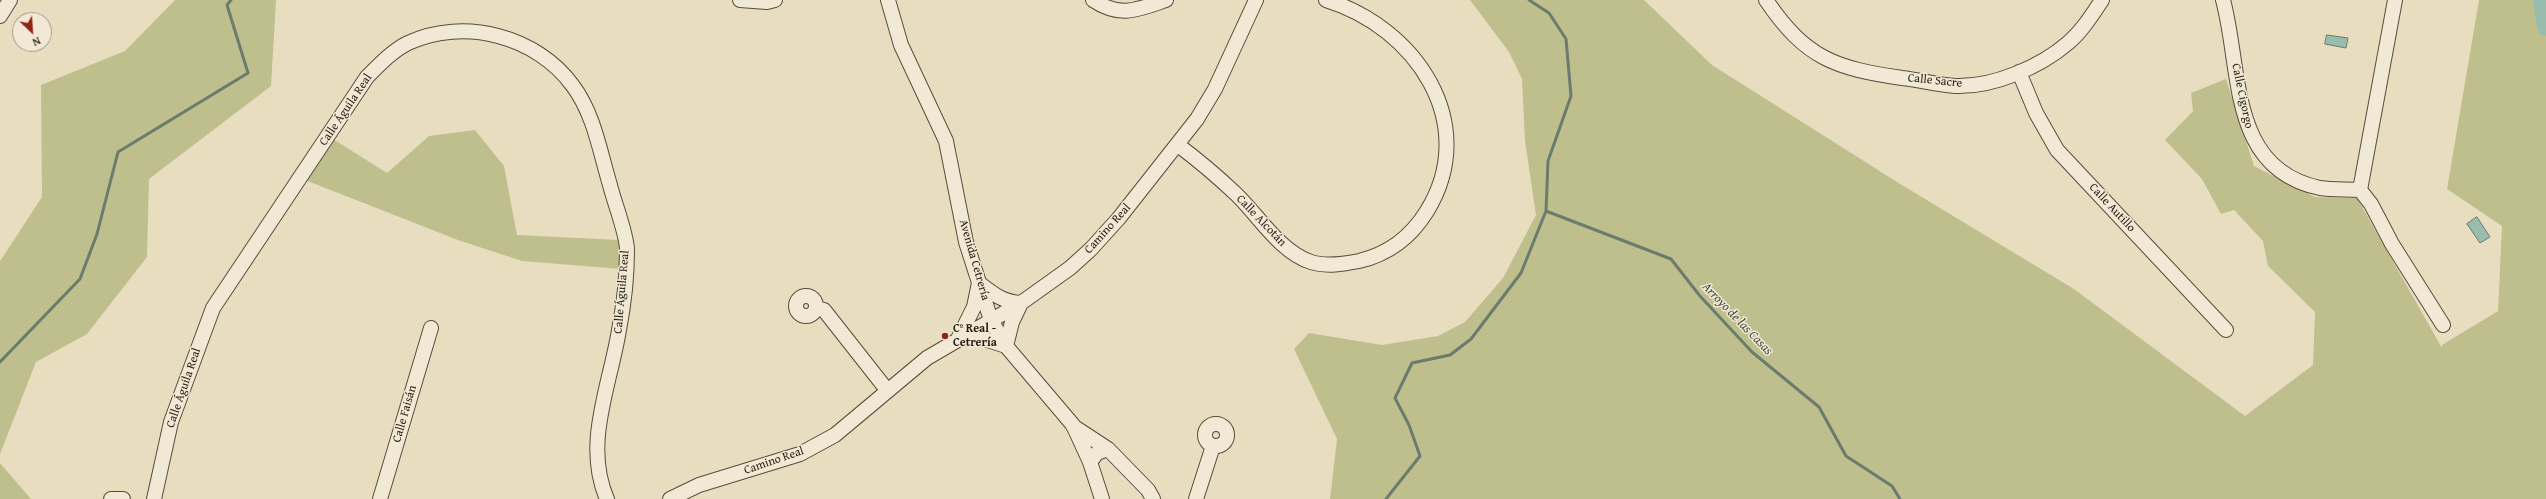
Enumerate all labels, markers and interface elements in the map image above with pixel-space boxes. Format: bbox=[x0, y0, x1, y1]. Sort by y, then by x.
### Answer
north arrow bbox=[12, 12, 52, 52]
text: N bbox=[30, 33, 43, 51]
street label: Calle Cigorgo bbox=[2228, 62, 2256, 130]
street label: Calle Águila Real bbox=[317, 71, 375, 149]
street label: Calle Sacre bbox=[1907, 71, 1963, 91]
street label: Calle Autillo bbox=[2086, 181, 2138, 235]
street label: Calle Alcotán bbox=[1233, 192, 1289, 250]
street label: Camino Real bbox=[1082, 201, 1134, 257]
street label: Avenida Cetrería bbox=[956, 218, 992, 302]
street label: Calle Águila Real bbox=[611, 250, 633, 334]
water label: Arroyo de las Casas bbox=[1698, 279, 1776, 359]
place label: Cº Real - Cetrería bbox=[953, 322, 997, 350]
marker: Cº Real - Cetrería bbox=[940, 331, 950, 341]
street label: Calle Águila Real bbox=[164, 346, 204, 430]
street label: Calle Faisán bbox=[390, 384, 420, 444]
street label: Camino Real bbox=[742, 444, 806, 478]

